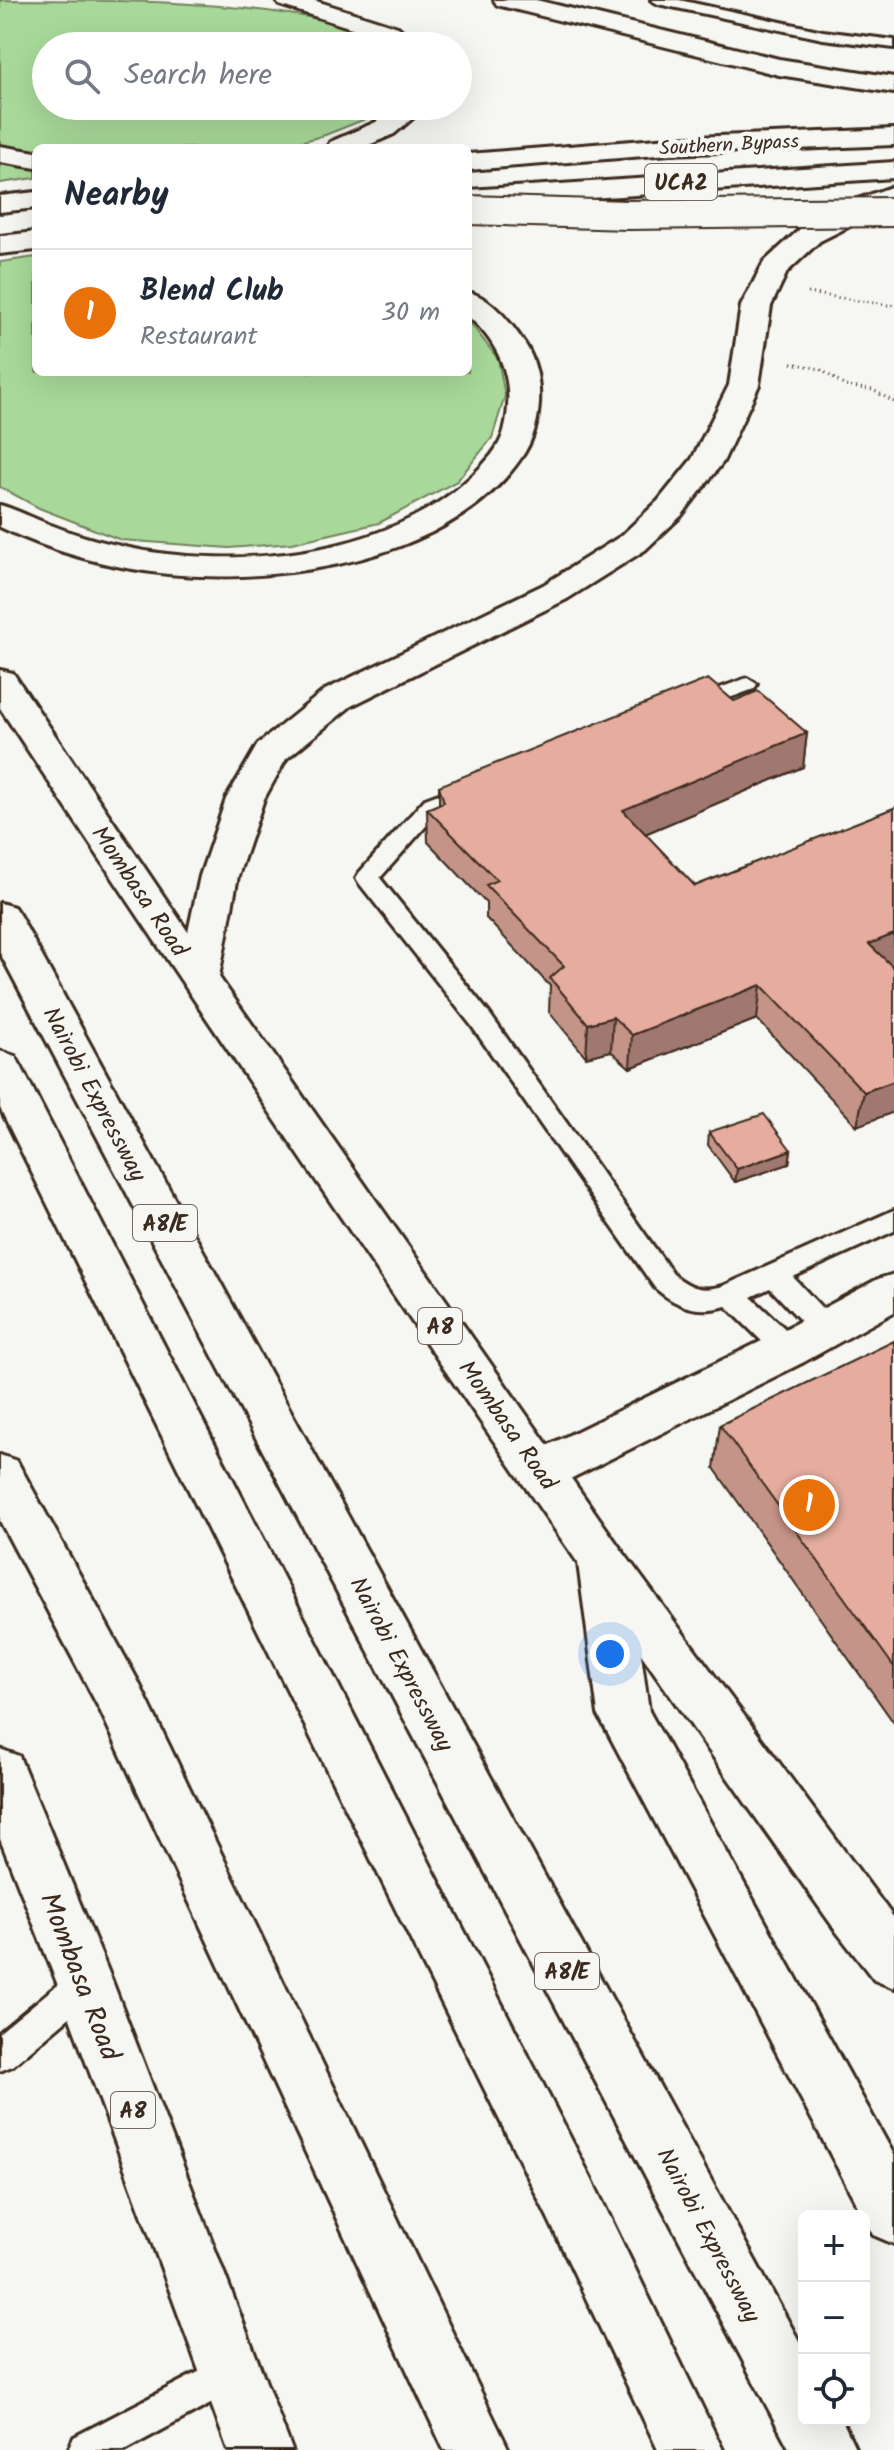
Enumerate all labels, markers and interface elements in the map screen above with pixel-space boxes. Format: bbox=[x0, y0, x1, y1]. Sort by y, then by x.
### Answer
search box bbox=[32, 32, 472, 120]
text: Search here bbox=[124, 52, 272, 100]
icon: search bbox=[60, 54, 104, 98]
street label: Southern Bypass bbox=[658, 126, 800, 166]
road number: UCA2 bbox=[645, 164, 717, 200]
text: Nearby bbox=[64, 169, 169, 223]
text: Blend Club bbox=[140, 268, 284, 316]
text: 1 bbox=[86, 292, 94, 334]
text: 30 m bbox=[381, 292, 440, 334]
text: Restaurant bbox=[140, 316, 257, 358]
street label: Mombasa Road bbox=[80, 818, 198, 967]
street label: Nairobi Expressway bbox=[31, 1000, 157, 1190]
road number: A8/E bbox=[133, 1205, 197, 1241]
road number: A8 bbox=[418, 1308, 462, 1344]
street label: Mombasa Road bbox=[447, 1352, 567, 1500]
pin: 1 bbox=[783, 1475, 835, 1535]
street label: Nairobi Expressway bbox=[338, 1570, 464, 1760]
your location bbox=[590, 1634, 630, 1674]
street label: Mombasa Road bbox=[26, 1886, 132, 2069]
road number: A8/E bbox=[535, 1953, 599, 1989]
road number: A8 bbox=[111, 2092, 155, 2128]
street label: Nairobi Expressway bbox=[645, 2141, 771, 2331]
map controls bbox=[798, 2210, 870, 2426]
button: + bbox=[798, 2210, 870, 2282]
button: − bbox=[798, 2282, 870, 2354]
button: locate bbox=[798, 2354, 870, 2426]

